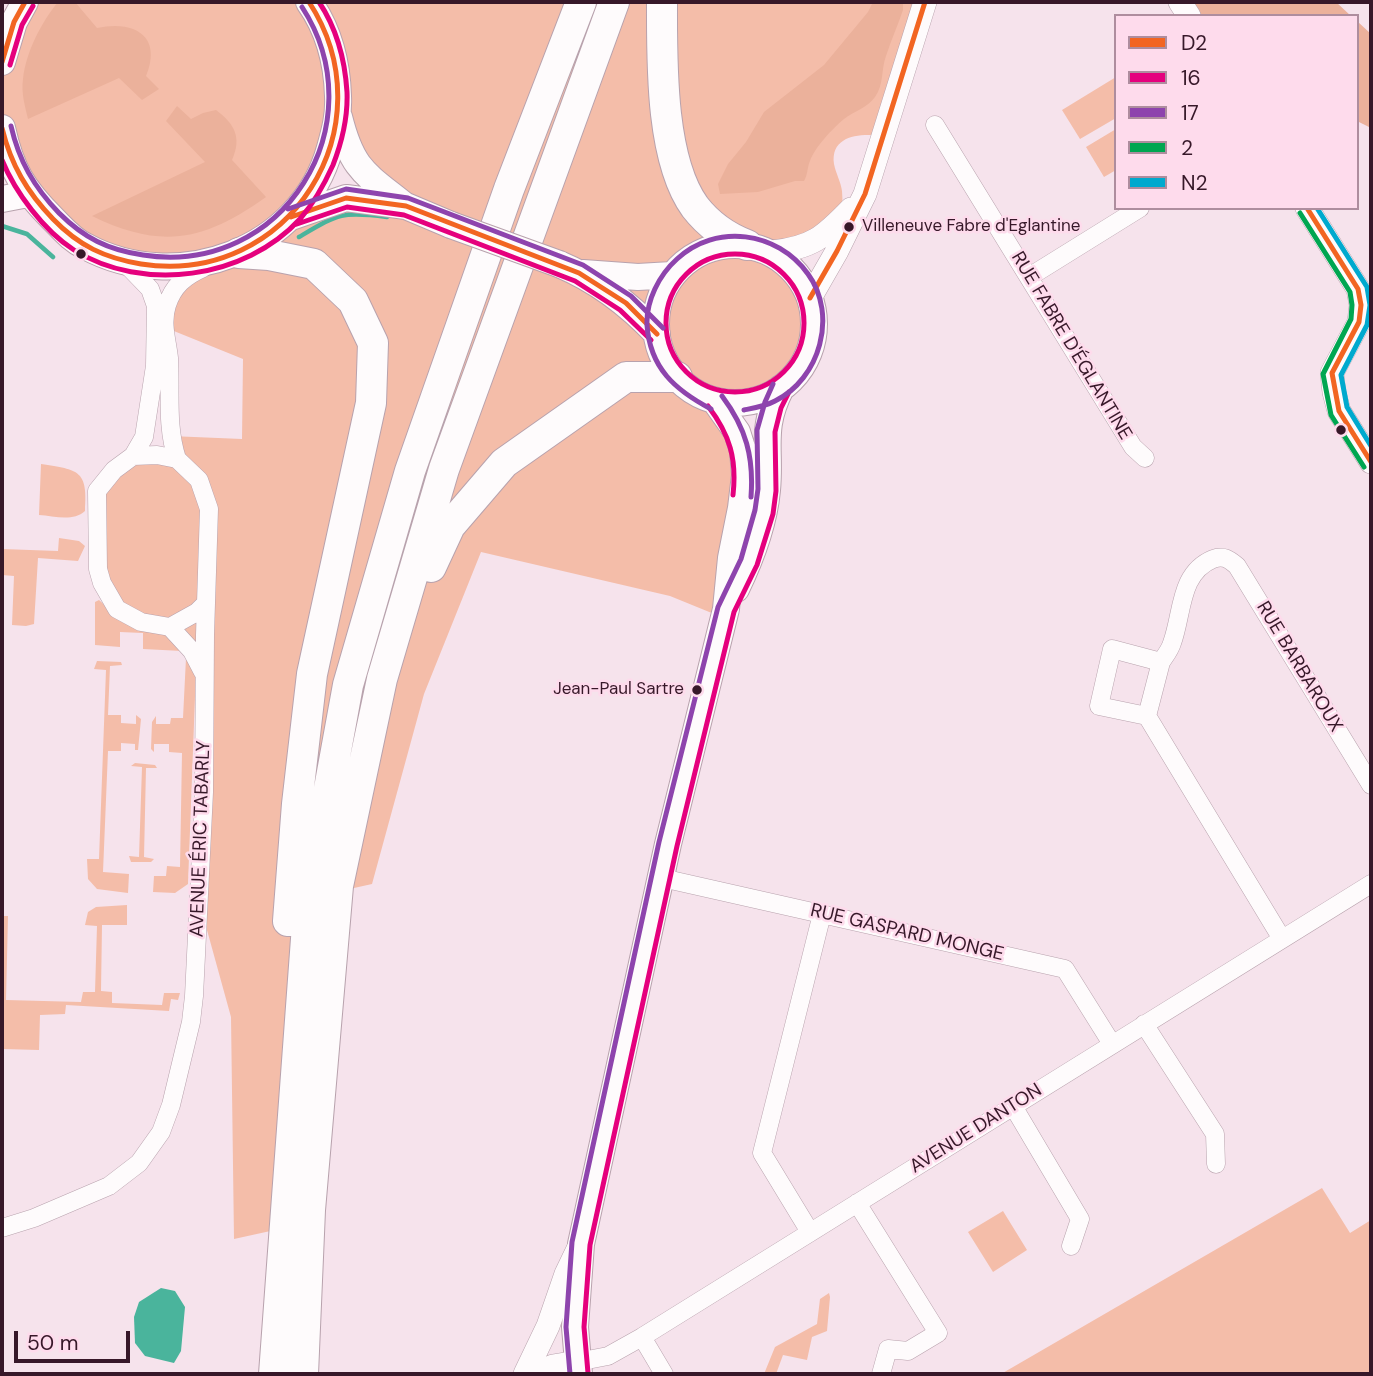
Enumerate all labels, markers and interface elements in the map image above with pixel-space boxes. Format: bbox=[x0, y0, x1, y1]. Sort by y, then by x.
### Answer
legend bbox=[1114, 14, 1359, 210]
text: D2 bbox=[1181, 29, 1207, 57]
text: 16 bbox=[1181, 64, 1201, 92]
text: 17 bbox=[1181, 99, 1199, 127]
text: 2 bbox=[1181, 134, 1193, 162]
text: N2 bbox=[1181, 169, 1208, 197]
place label: Villeneuve Fabre d'Eglantine bbox=[862, 217, 1081, 237]
marker: Villeneuve Fabre d'Eglantine bbox=[842, 220, 856, 234]
unlabelled marker bbox=[74, 247, 88, 261]
street label: RUE FABRE D'ÉGLANTINE bbox=[1006, 248, 1136, 444]
unlabelled marker bbox=[1334, 423, 1348, 437]
street label: RUE BARBAROUX bbox=[1251, 598, 1347, 736]
place label: Jean-Paul Sartre bbox=[553, 680, 684, 700]
marker: Jean-Paul Sartre bbox=[690, 683, 704, 697]
street label: AVENUE ÉRIC TABARLY bbox=[186, 740, 216, 938]
street label: RUE GASPARD MONGE bbox=[808, 900, 1006, 966]
street label: AVENUE DANTON bbox=[906, 1079, 1046, 1179]
scale bar bbox=[18, 1316, 133, 1360]
text: 50 m bbox=[27, 1329, 78, 1357]

